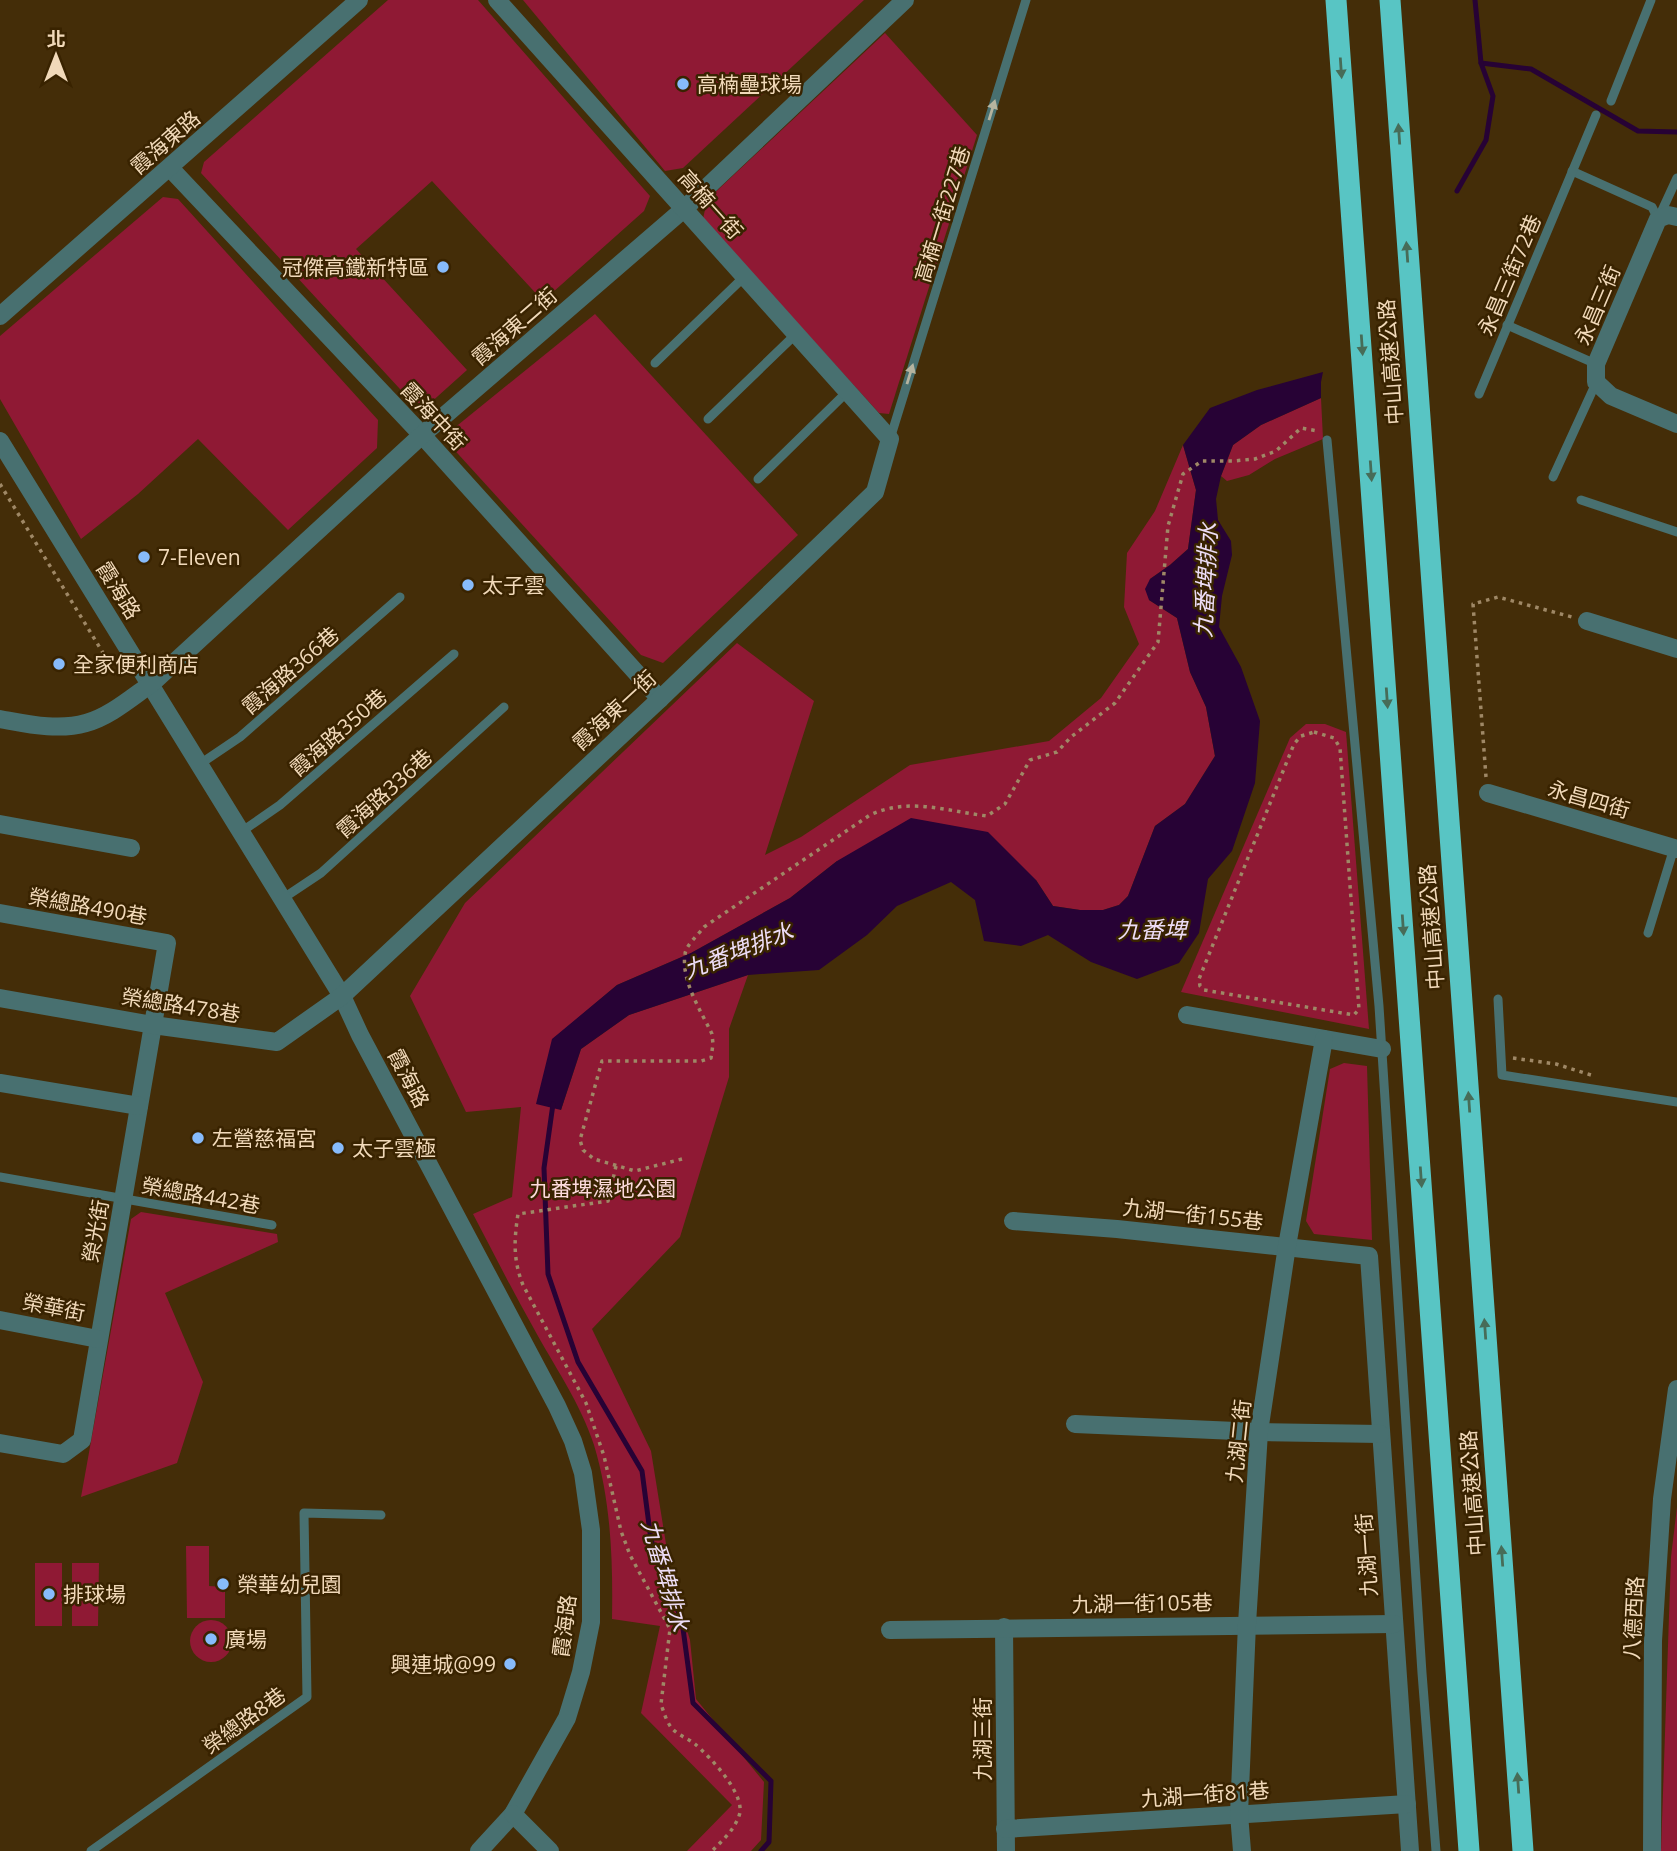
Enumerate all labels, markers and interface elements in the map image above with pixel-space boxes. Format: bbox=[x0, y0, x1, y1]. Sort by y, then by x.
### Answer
north arrow bbox=[21, 21, 91, 91]
text: 北 bbox=[46, 26, 66, 52]
one-way arrow bbox=[1336, 57, 1347, 79]
place label: 高楠壘球場 bbox=[697, 70, 802, 98]
marker: 高楠壘球場 bbox=[675, 76, 691, 92]
one-way arrow bbox=[988, 99, 998, 120]
street label: 霞海東路 bbox=[124, 104, 206, 180]
one-way arrow bbox=[1393, 123, 1404, 145]
street label: 高楠一街227巷 bbox=[908, 142, 976, 286]
street label: 高楠一街 bbox=[672, 163, 750, 245]
street label: 永昌三街72巷 bbox=[1471, 210, 1547, 340]
one-way arrow bbox=[1401, 240, 1412, 262]
place label: 冠傑高鐵新特區 bbox=[282, 253, 429, 281]
marker: 冠傑高鐵新特區 bbox=[435, 259, 451, 275]
street label: 永昌三街 bbox=[1568, 261, 1626, 349]
street label: 霞海東二街 bbox=[465, 281, 563, 371]
street label: 中山高速公路 bbox=[1372, 298, 1408, 426]
one-way arrow bbox=[1357, 335, 1368, 357]
one-way arrow bbox=[906, 363, 916, 384]
street label: 霞海中街 bbox=[395, 376, 473, 456]
one-way arrow bbox=[1366, 461, 1377, 483]
water label: 九番埤排水 bbox=[1186, 521, 1224, 638]
place label: 7-Eleven bbox=[158, 543, 241, 571]
marker: 7-Eleven bbox=[136, 549, 152, 565]
street label: 霞海路 bbox=[90, 556, 148, 624]
place label: 太子雲 bbox=[482, 571, 545, 599]
marker: 太子雲 bbox=[460, 577, 476, 593]
street label: 霞海路366巷 bbox=[236, 620, 344, 720]
place label: 全家便利商店 bbox=[73, 650, 199, 678]
marker: 全家便利商店 bbox=[51, 656, 67, 672]
street label: 霞海東一街 bbox=[566, 664, 662, 756]
street label: 霞海路350巷 bbox=[284, 682, 392, 782]
one-way arrow bbox=[1382, 688, 1393, 710]
street label: 霞海路336巷 bbox=[330, 742, 438, 844]
street label: 永昌四街 bbox=[1545, 774, 1633, 824]
street label: 中山高速公路 bbox=[1413, 863, 1449, 991]
street label: 榮總路490巷 bbox=[26, 882, 150, 930]
water label: 九番埤 bbox=[1118, 913, 1190, 945]
water label: 九番埤排水 bbox=[679, 914, 798, 986]
one-way arrow bbox=[1398, 914, 1409, 936]
street label: 榮總路478巷 bbox=[120, 982, 242, 1028]
street label: 霞海路 bbox=[382, 1044, 436, 1112]
one-way arrow bbox=[1463, 1091, 1474, 1113]
place label: 左營慈福宮 bbox=[212, 1124, 317, 1152]
marker: 左營慈福宮 bbox=[190, 1130, 206, 1146]
place label: 太子雲極 bbox=[352, 1134, 436, 1162]
marker: 太子雲極 bbox=[330, 1140, 346, 1156]
one-way arrow bbox=[1416, 1166, 1427, 1188]
street label: 榮總路442巷 bbox=[139, 1171, 263, 1219]
park label: 九番埤濕地公園 bbox=[530, 1174, 677, 1202]
street label: 九湖一街155巷 bbox=[1121, 1193, 1265, 1235]
street label: 榮光街 bbox=[76, 1198, 114, 1264]
street label: 榮華街 bbox=[20, 1287, 88, 1327]
one-way arrow bbox=[1479, 1318, 1490, 1340]
street label: 九湖二街 bbox=[1220, 1398, 1256, 1484]
street label: 中山高速公路 bbox=[1454, 1429, 1490, 1557]
street label: 九湖一街 bbox=[1349, 1512, 1383, 1598]
water label: 九番埤排水 bbox=[635, 1515, 698, 1636]
one-way arrow bbox=[1496, 1545, 1507, 1567]
place label: 榮華幼兒園 bbox=[237, 1570, 342, 1598]
street label: 八德西路 bbox=[1617, 1575, 1649, 1661]
marker: 榮華幼兒園 bbox=[215, 1576, 231, 1592]
place label: 排球場 bbox=[63, 1580, 126, 1608]
marker: 排球場 bbox=[41, 1586, 57, 1602]
street label: 九湖一街105巷 bbox=[1071, 1588, 1213, 1618]
street label: 霞海路 bbox=[546, 1593, 582, 1659]
place label: 廣場 bbox=[225, 1625, 267, 1653]
marker: 廣場 bbox=[203, 1631, 219, 1647]
place label: 興連城@99 bbox=[390, 1650, 496, 1678]
marker: 興連城@99 bbox=[502, 1656, 518, 1672]
street label: 榮總路8巷 bbox=[197, 1680, 291, 1760]
street label: 九湖三街 bbox=[968, 1697, 996, 1781]
one-way arrow bbox=[1512, 1772, 1523, 1794]
street label: 九湖一街81巷 bbox=[1140, 1776, 1270, 1812]

